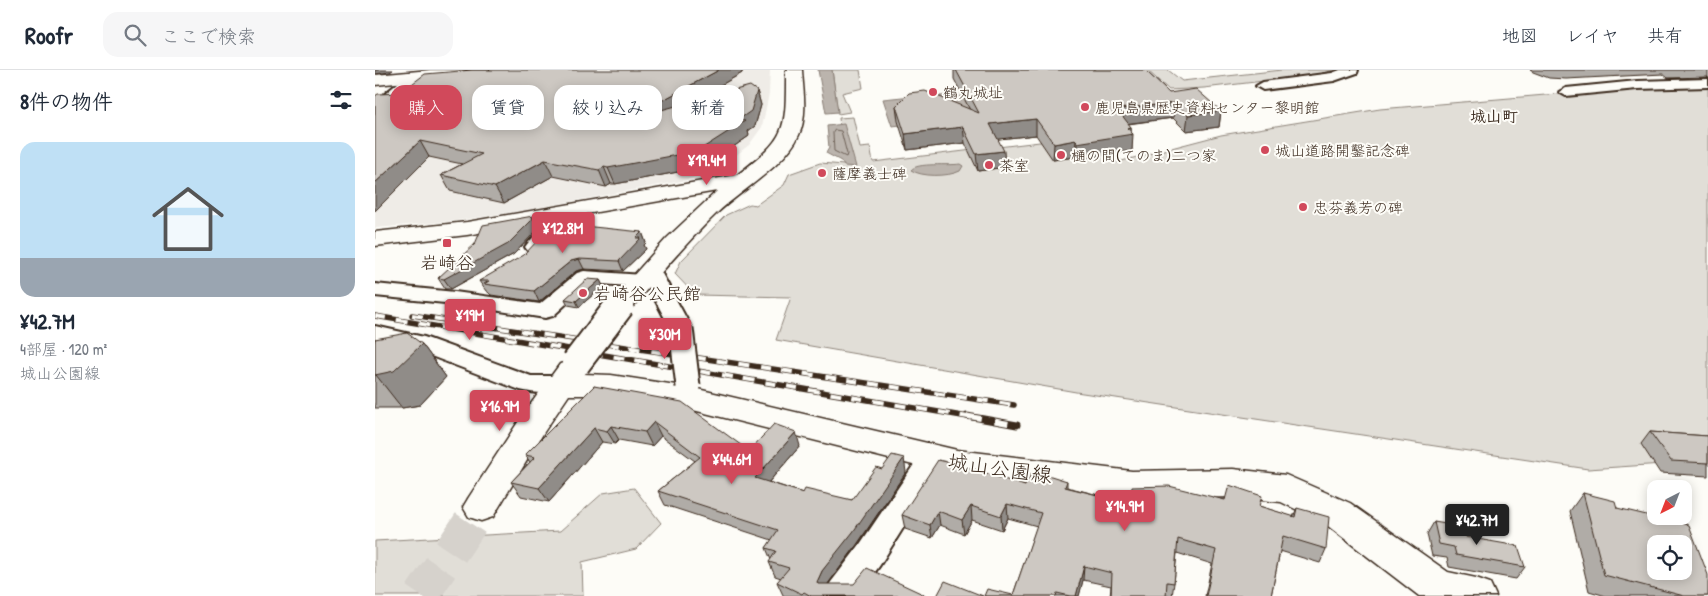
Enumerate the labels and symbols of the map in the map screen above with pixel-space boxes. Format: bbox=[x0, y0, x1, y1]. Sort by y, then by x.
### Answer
place label: 鶴丸城址 bbox=[943, 82, 1003, 103]
marker: 鶴丸城址 bbox=[927, 86, 939, 98]
place label: 鹿児島県歴史資料センター黎明館 bbox=[1095, 97, 1319, 118]
marker: 鹿児島県歴史資料センター黎明館 bbox=[1079, 101, 1091, 113]
district label: 城山町 bbox=[1470, 105, 1518, 127]
place label: 城山道路開鑿記念碑 bbox=[1275, 140, 1410, 161]
pin: ¥19.4M bbox=[666, 144, 748, 186]
marker: 城山道路開鑿記念碑 bbox=[1259, 144, 1271, 156]
place label: 樋の間(てのま)二つ家 bbox=[1071, 145, 1216, 166]
marker: 樋の間(てのま)二つ家 bbox=[1055, 149, 1067, 161]
place label: 茶室 bbox=[999, 155, 1029, 176]
marker: 茶室 bbox=[983, 159, 995, 171]
place label: 薩摩義士碑 bbox=[832, 163, 907, 184]
marker: 薩摩義士碑 bbox=[816, 167, 828, 179]
place label: 忠芬義芳の碑 bbox=[1313, 197, 1403, 218]
marker: 忠芬義芳の碑 bbox=[1297, 201, 1309, 213]
pin: ¥12.8M bbox=[522, 212, 604, 254]
marker: 岩崎谷 bbox=[441, 237, 453, 249]
place label: 岩崎谷 bbox=[420, 250, 474, 275]
place label: 岩崎谷公民館 bbox=[593, 281, 701, 306]
marker: 岩崎谷公民館 bbox=[577, 287, 589, 299]
pin: ¥19M bbox=[440, 298, 500, 341]
pin: ¥30M bbox=[635, 318, 695, 360]
pin: ¥16.9M bbox=[459, 390, 541, 432]
pin: ¥44.6M bbox=[691, 442, 773, 485]
street label: 城山公園線 bbox=[946, 446, 1054, 490]
north arrow bbox=[1647, 480, 1693, 525]
pin: ¥14.9M bbox=[1084, 490, 1166, 532]
pin: ¥42.7M bbox=[1436, 504, 1518, 546]

